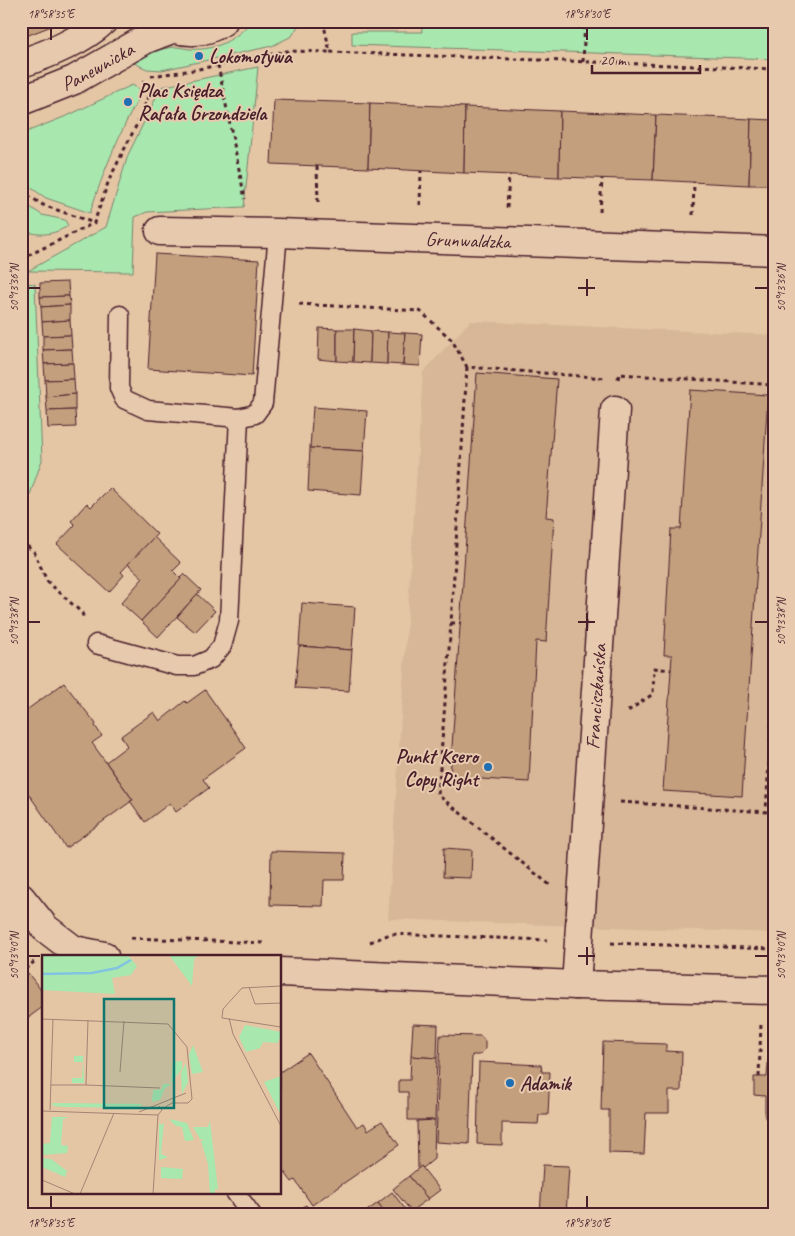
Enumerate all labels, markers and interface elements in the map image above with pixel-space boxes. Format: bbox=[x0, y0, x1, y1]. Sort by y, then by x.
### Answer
text: 18°58'35"E bbox=[28, 6, 76, 22]
text: 18°58'30"E bbox=[564, 6, 612, 22]
street label: Panewnicka bbox=[58, 36, 139, 97]
scale bar bbox=[592, 42, 700, 74]
place label: Lokomotywa bbox=[209, 44, 294, 69]
marker: Lokomotywa bbox=[193, 50, 205, 62]
text: 20 m bbox=[600, 51, 627, 70]
place label: Plac Księdza Rafała Grzondziela bbox=[138, 78, 268, 126]
marker: Plac Księdza Rafała Grzondziela bbox=[122, 96, 134, 108]
street label: Grunwaldzka bbox=[425, 226, 512, 254]
text: 50°13'36"N bbox=[6, 263, 22, 312]
text: 50°13'36"N bbox=[773, 263, 789, 312]
text: 50°13'38"N bbox=[6, 597, 22, 646]
text: 50°13'38"N bbox=[773, 597, 789, 646]
street label: Franciszkańska bbox=[580, 642, 612, 750]
place label: Punkt Ksero Copy Right bbox=[396, 744, 480, 793]
marker: Punkt Ksero Copy Right bbox=[482, 761, 494, 773]
text: 50°13'40"N bbox=[6, 931, 22, 980]
text: 50°13'40"N bbox=[773, 931, 789, 980]
inset map bbox=[42, 955, 281, 1194]
place label: Adamik bbox=[520, 1071, 572, 1096]
marker: Adamik bbox=[504, 1077, 516, 1089]
text: 18°58'35"E bbox=[28, 1215, 76, 1231]
text: 18°58'30"E bbox=[564, 1215, 612, 1231]

